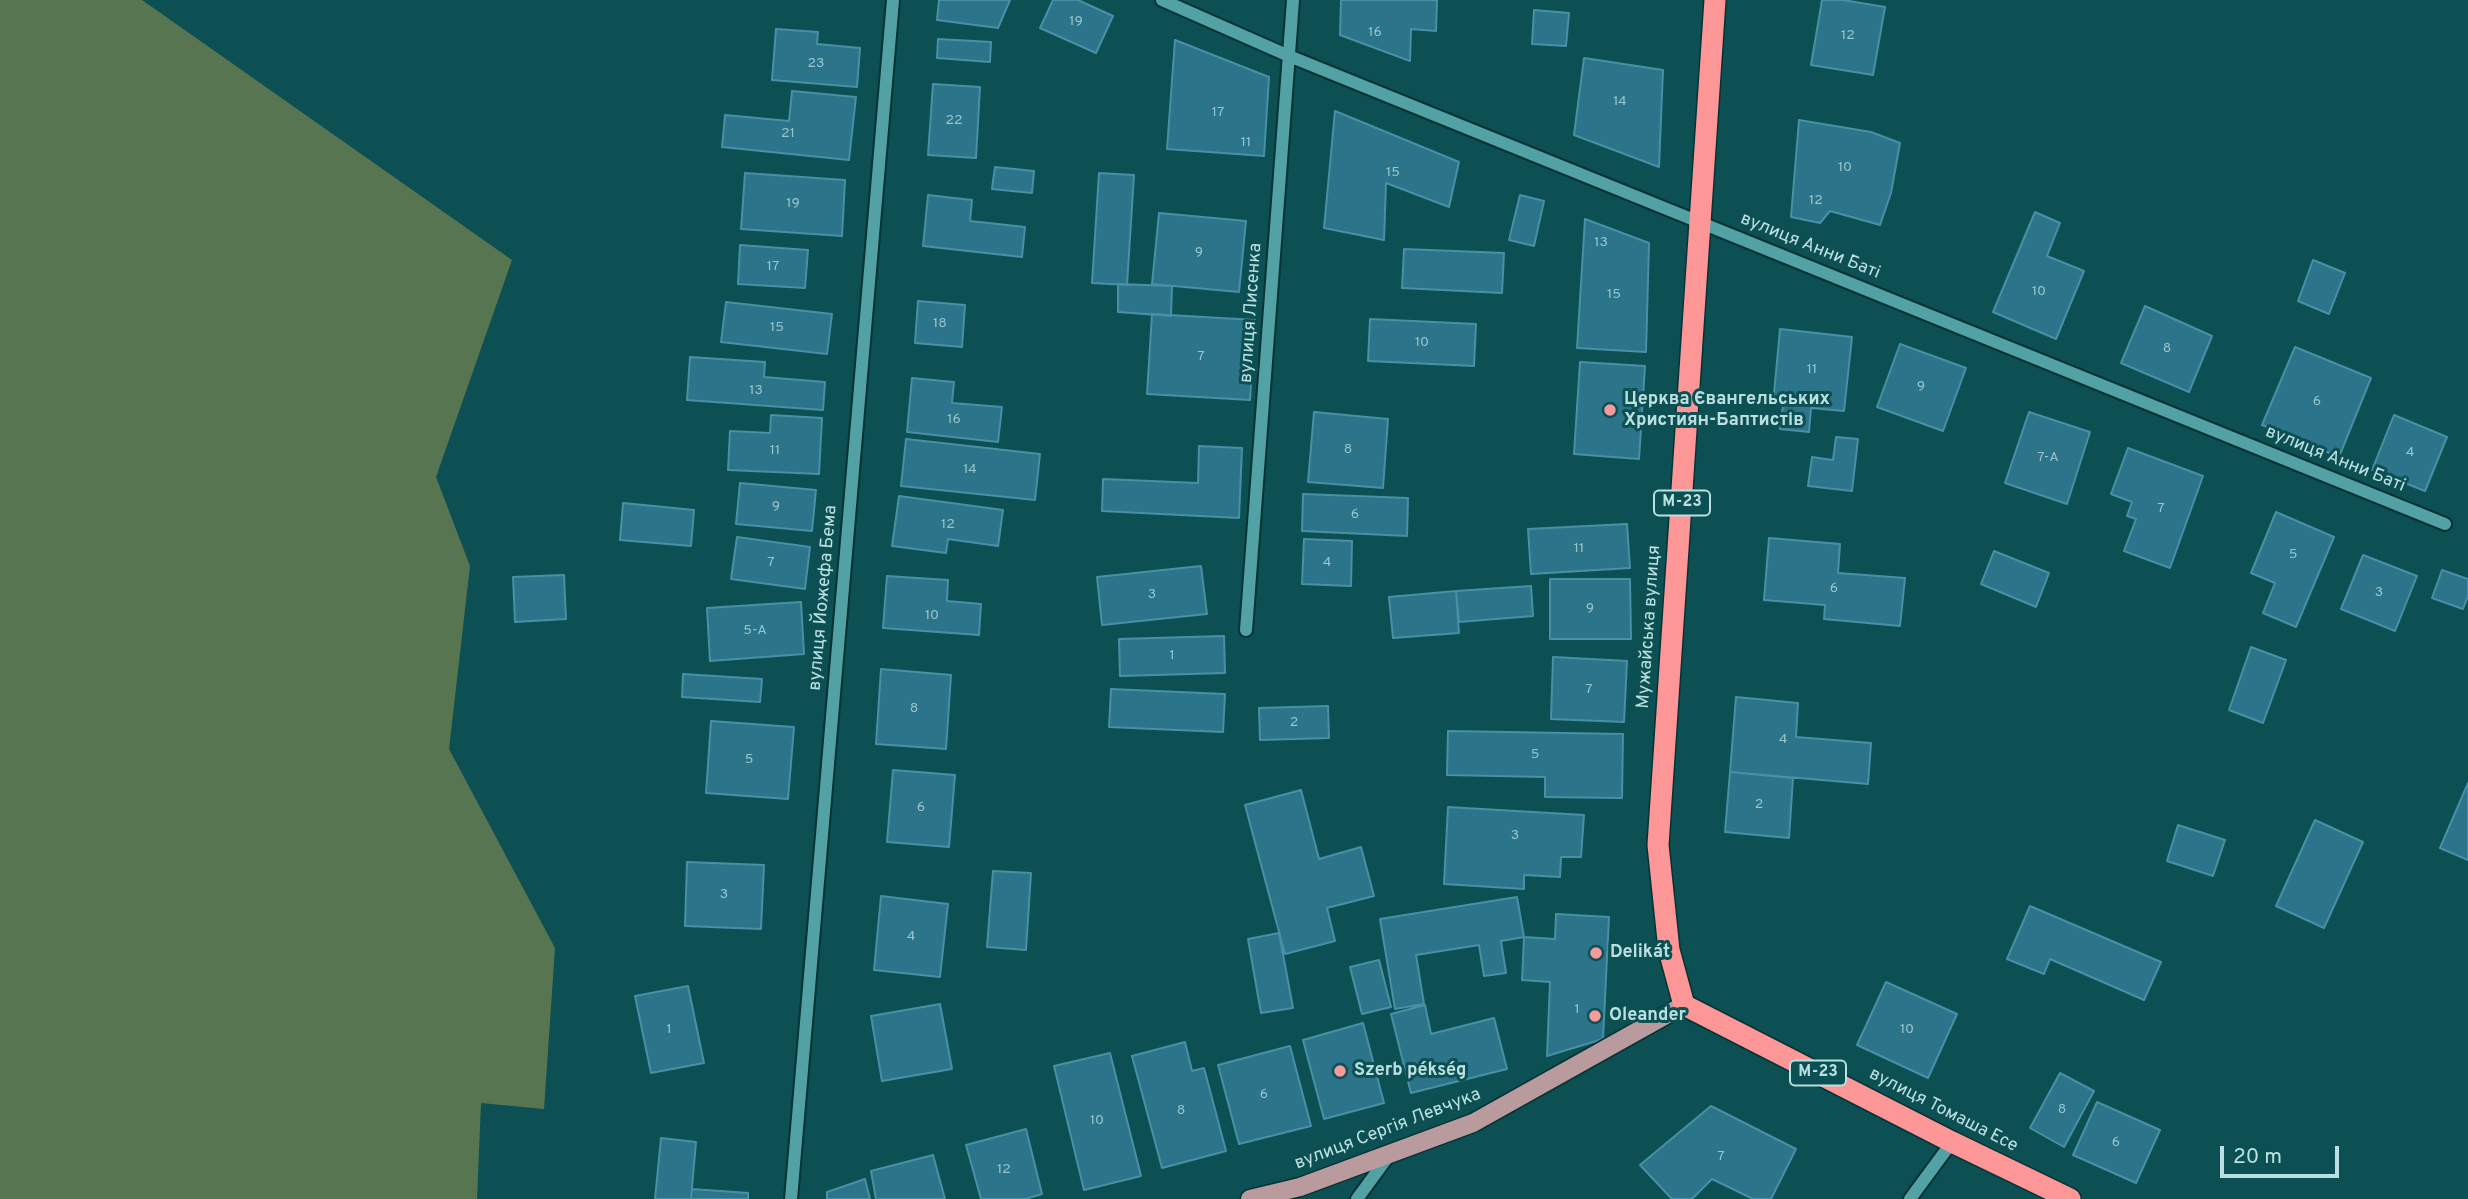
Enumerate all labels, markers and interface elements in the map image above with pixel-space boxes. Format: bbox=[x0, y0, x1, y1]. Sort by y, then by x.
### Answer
house number: 19 bbox=[1069, 14, 1083, 30]
house number: 16 bbox=[1368, 25, 1382, 41]
house number: 12 bbox=[1841, 28, 1855, 44]
house number: 23 bbox=[808, 56, 824, 72]
house number: 14 bbox=[1613, 94, 1627, 110]
house number: 17 bbox=[1212, 105, 1224, 121]
house number: 22 bbox=[945, 113, 963, 129]
house number: 21 bbox=[781, 126, 795, 142]
house number: 11 bbox=[1241, 135, 1251, 151]
house number: 10 bbox=[1838, 160, 1852, 176]
house number: 15 bbox=[1386, 165, 1400, 181]
house number: 12 bbox=[1809, 193, 1823, 209]
house number: 19 bbox=[786, 196, 800, 212]
street label: вулиця Анни Баті bbox=[1737, 209, 1883, 285]
house number: 13 bbox=[1594, 235, 1608, 251]
street label: вулиця Лисенка bbox=[1236, 242, 1268, 384]
house number: 9 bbox=[1195, 245, 1203, 261]
house number: 17 bbox=[767, 259, 779, 275]
house number: 10 bbox=[2032, 284, 2046, 300]
house number: 15 bbox=[1607, 287, 1621, 303]
house number: 18 bbox=[933, 316, 947, 332]
house number: 15 bbox=[770, 320, 784, 336]
house number: 10 bbox=[1415, 335, 1429, 351]
house number: 8 bbox=[2163, 341, 2171, 357]
house number: 7 bbox=[1197, 349, 1205, 365]
house number: 11 bbox=[1807, 362, 1817, 378]
house number: 9 bbox=[1917, 379, 1925, 395]
house number: 13 bbox=[749, 383, 763, 399]
place label: Церква Євангельських Християн-Баптистів bbox=[1624, 389, 1830, 432]
house number: 6 bbox=[2313, 394, 2321, 410]
marker: Церква Євангельських Християн-Баптистів bbox=[1602, 402, 1618, 418]
house number: 16 bbox=[947, 412, 961, 428]
street label: вулиця Анни Баті bbox=[2262, 422, 2408, 498]
house number: 8 bbox=[1344, 442, 1352, 458]
house number: 11 bbox=[770, 443, 780, 459]
house number: 4 bbox=[2406, 445, 2414, 461]
house number: 7-А bbox=[2037, 450, 2059, 466]
house number: 14 bbox=[963, 462, 977, 478]
road number: М-23 bbox=[1654, 490, 1710, 516]
house number: 9 bbox=[772, 499, 780, 515]
house number: 7 bbox=[2157, 501, 2165, 517]
street label: вулиця Йожефа Бема bbox=[805, 504, 843, 692]
house number: 6 bbox=[1351, 507, 1359, 523]
house number: 12 bbox=[941, 517, 955, 533]
house number: 11 bbox=[1574, 541, 1584, 557]
street label: Мужайська вулиця bbox=[1634, 544, 1666, 710]
house number: 5 bbox=[2289, 547, 2297, 563]
house number: 7 bbox=[767, 555, 775, 571]
house number: 4 bbox=[1323, 555, 1331, 571]
house number: 6 bbox=[1830, 581, 1838, 597]
house number: 3 bbox=[2375, 585, 2383, 601]
house number: 3 bbox=[1148, 587, 1156, 603]
house number: 9 bbox=[1586, 601, 1594, 617]
house number: 10 bbox=[925, 608, 939, 624]
house number: 5-А bbox=[743, 623, 767, 639]
house number: 1 bbox=[1169, 648, 1175, 664]
house number: 7 bbox=[1585, 682, 1593, 698]
house number: 8 bbox=[910, 701, 918, 717]
house number: 2 bbox=[1290, 715, 1298, 731]
house number: 4 bbox=[1779, 732, 1787, 748]
house number: 5 bbox=[1531, 747, 1539, 763]
house number: 5 bbox=[745, 752, 753, 768]
house number: 2 bbox=[1755, 797, 1763, 813]
house number: 6 bbox=[917, 800, 925, 816]
house number: 3 bbox=[1511, 828, 1519, 844]
house number: 3 bbox=[720, 887, 728, 903]
house number: 4 bbox=[907, 929, 915, 945]
place label: Delikát bbox=[1610, 942, 1670, 964]
marker: Delikát bbox=[1588, 945, 1604, 961]
house number: 1 bbox=[1574, 1002, 1580, 1018]
place label: Oleander bbox=[1609, 1005, 1686, 1027]
marker: Oleander bbox=[1587, 1008, 1603, 1024]
house number: 1 bbox=[666, 1022, 672, 1038]
house number: 10 bbox=[1900, 1022, 1914, 1038]
place label: Szerb pékség bbox=[1354, 1060, 1466, 1082]
road number: М-23 bbox=[1790, 1060, 1846, 1086]
marker: Szerb pékség bbox=[1332, 1063, 1348, 1079]
street label: вулиця Томаша Есе bbox=[1865, 1064, 2021, 1158]
street label: вулиця Сергія Левчука bbox=[1292, 1084, 1484, 1176]
house number: 6 bbox=[1260, 1087, 1268, 1103]
house number: 8 bbox=[2058, 1102, 2066, 1118]
house number: 8 bbox=[1177, 1103, 1185, 1119]
house number: 10 bbox=[1090, 1113, 1104, 1129]
scale bar bbox=[2223, 1132, 2342, 1176]
house number: 6 bbox=[2112, 1135, 2120, 1151]
text: 20 m bbox=[2233, 1144, 2282, 1171]
house number: 7 bbox=[1717, 1149, 1725, 1165]
house number: 12 bbox=[997, 1162, 1011, 1178]

